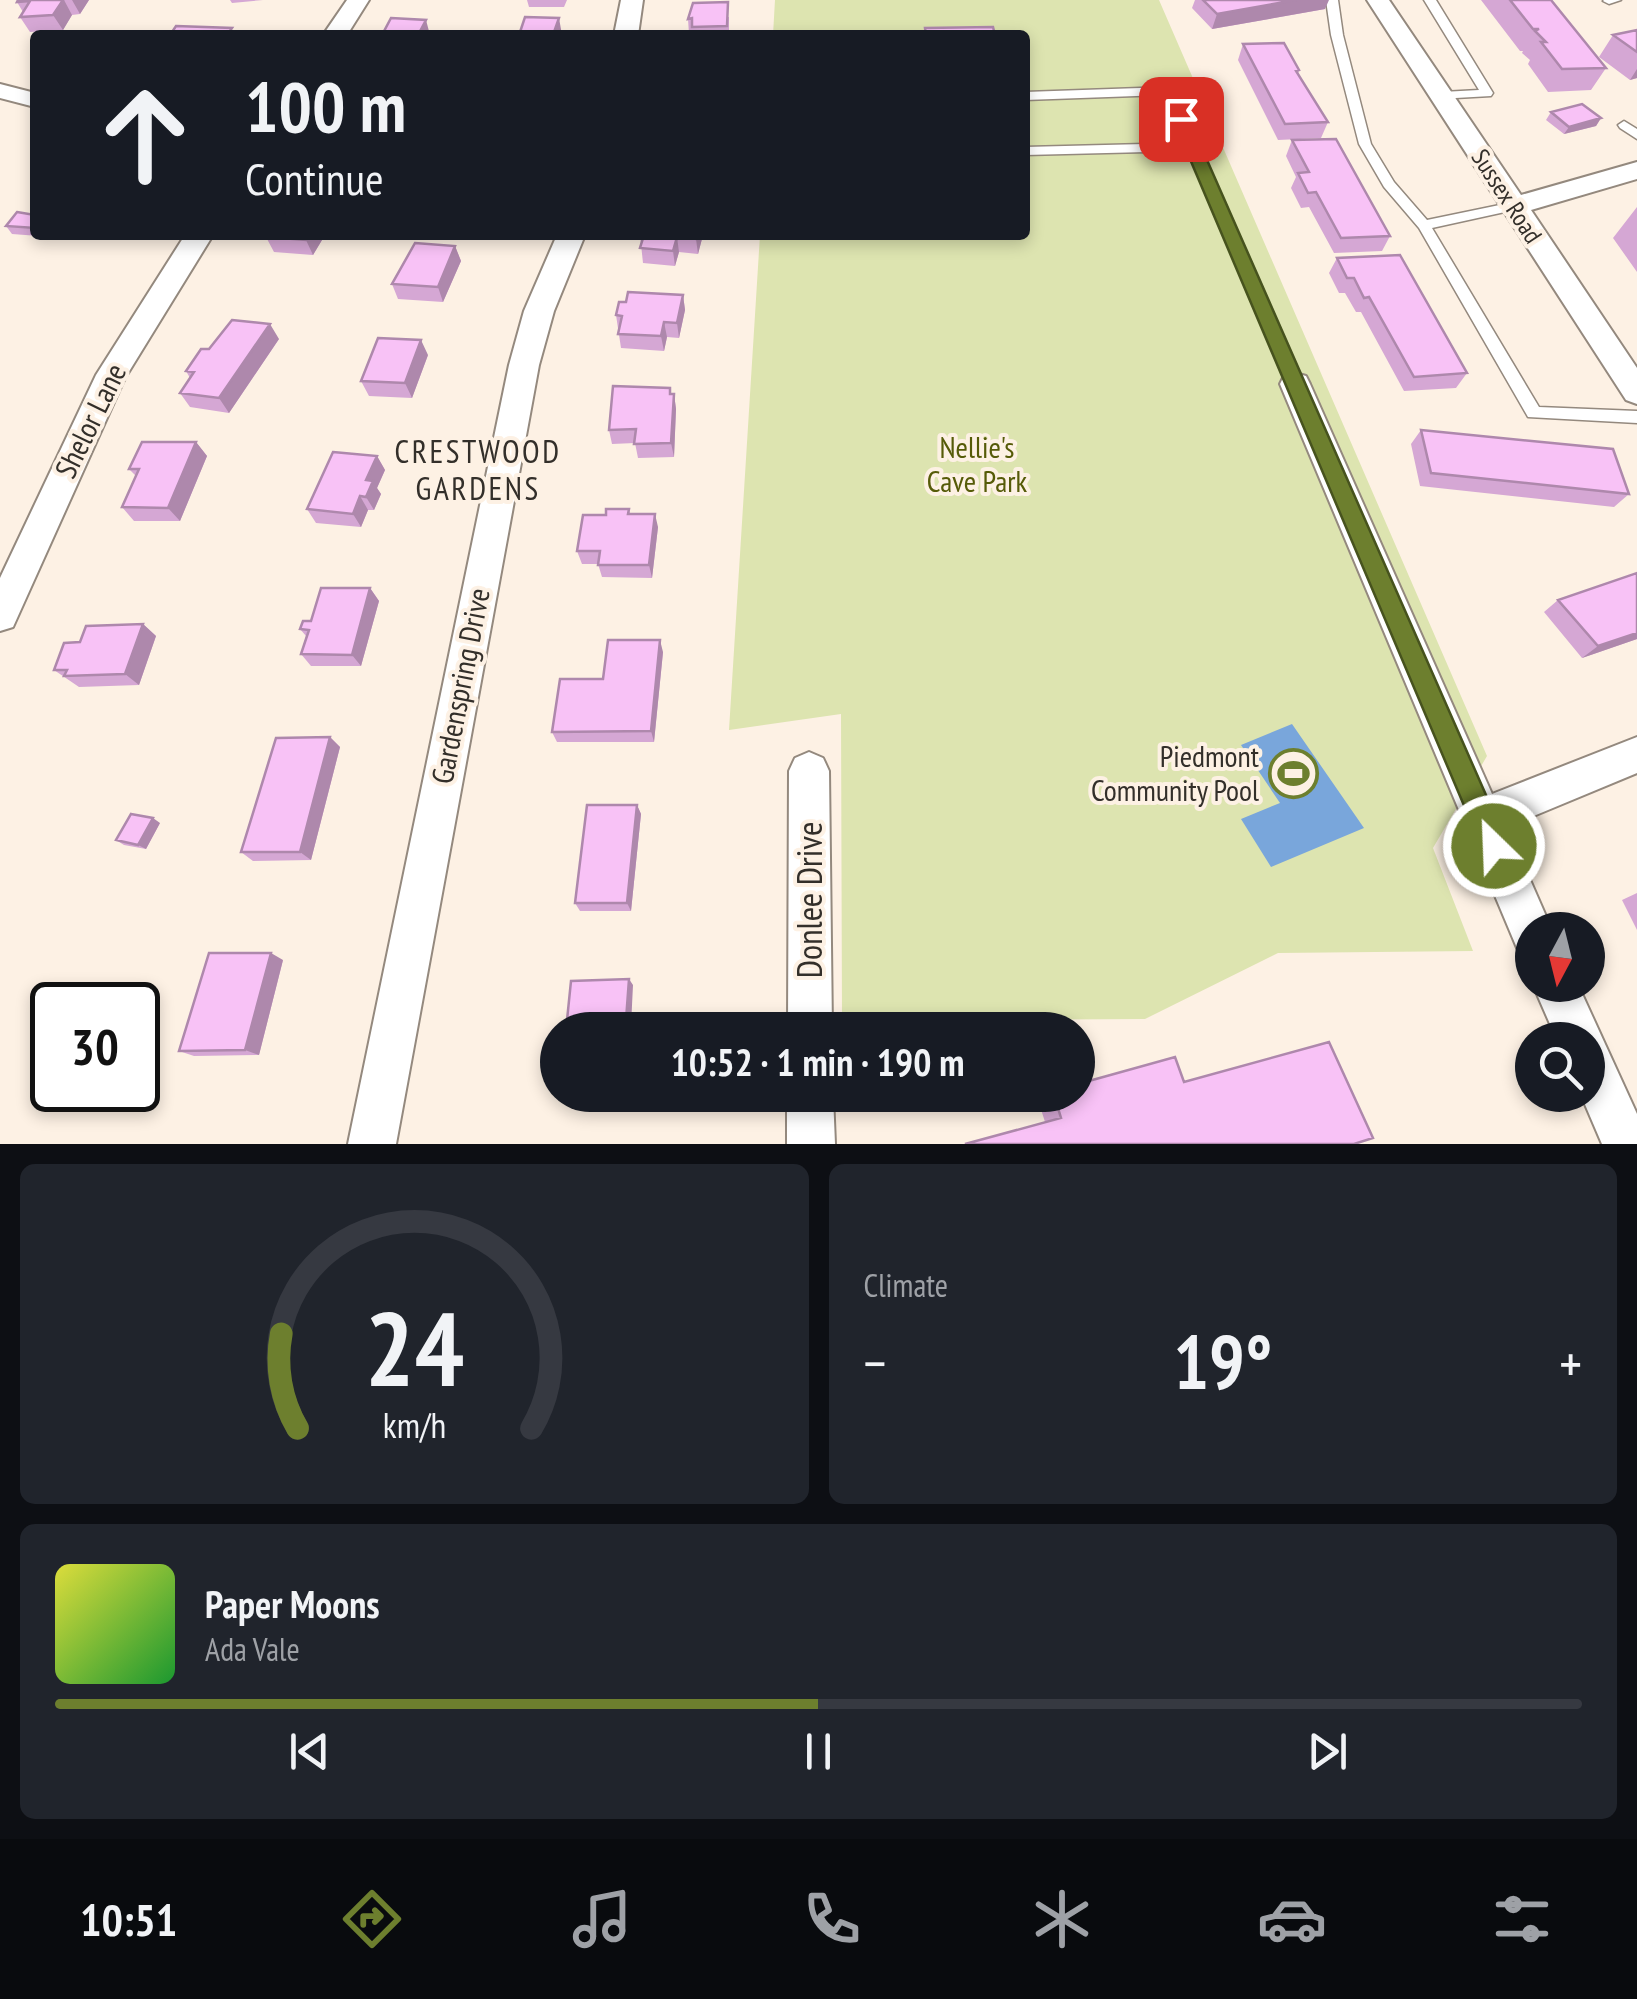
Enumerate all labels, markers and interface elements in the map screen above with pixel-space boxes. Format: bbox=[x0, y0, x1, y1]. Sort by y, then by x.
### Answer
text: 100 m bbox=[245, 61, 406, 151]
icon: ahead bbox=[80, 70, 210, 200]
pin bbox=[1139, 77, 1224, 162]
icon: arrive bbox=[1154, 92, 1209, 147]
street label: Sussex Road bbox=[1465, 143, 1549, 249]
text: Continue bbox=[245, 149, 384, 207]
street label: Shelor Lane bbox=[45, 357, 134, 484]
park label: Nellie's Cave Park bbox=[927, 427, 1028, 500]
district label: CRESTWOOD GARDENS bbox=[395, 430, 561, 509]
street label: Gardenspring Drive bbox=[421, 585, 498, 787]
place label: Piedmont Community Pool bbox=[1091, 736, 1260, 809]
sports icon: Piedmont Community Pool bbox=[1268, 748, 1320, 800]
position arrow bbox=[1442, 794, 1546, 898]
street label: Donlee Drive bbox=[786, 822, 832, 978]
north arrow bbox=[1515, 912, 1605, 1002]
map controls bbox=[1515, 912, 1605, 1112]
speed limit sign: 30 bbox=[30, 982, 160, 1112]
button: search bbox=[1515, 1022, 1605, 1112]
text: 10:52 · 1 min · 190 m bbox=[671, 1037, 964, 1086]
text: Climate bbox=[864, 1264, 948, 1306]
text: 24 bbox=[365, 1280, 464, 1415]
text: 19° bbox=[1173, 1313, 1272, 1410]
text: − bbox=[864, 1327, 886, 1398]
text: + bbox=[1559, 1327, 1582, 1398]
text: km/h bbox=[383, 1402, 446, 1448]
text: Paper Moons bbox=[205, 1579, 380, 1628]
text: Ada Vale bbox=[205, 1628, 300, 1670]
icon: previous bbox=[282, 1724, 337, 1779]
icon: pause bbox=[791, 1724, 846, 1779]
icon: next bbox=[1300, 1724, 1355, 1779]
icon: directions bbox=[337, 1884, 407, 1954]
icon: music bbox=[567, 1884, 637, 1954]
icon: phone bbox=[797, 1884, 867, 1954]
icon: climate bbox=[1027, 1884, 1097, 1954]
icon: car bbox=[1257, 1884, 1327, 1954]
icon: filters bbox=[1487, 1884, 1557, 1954]
text: 10:51 bbox=[80, 1890, 177, 1948]

